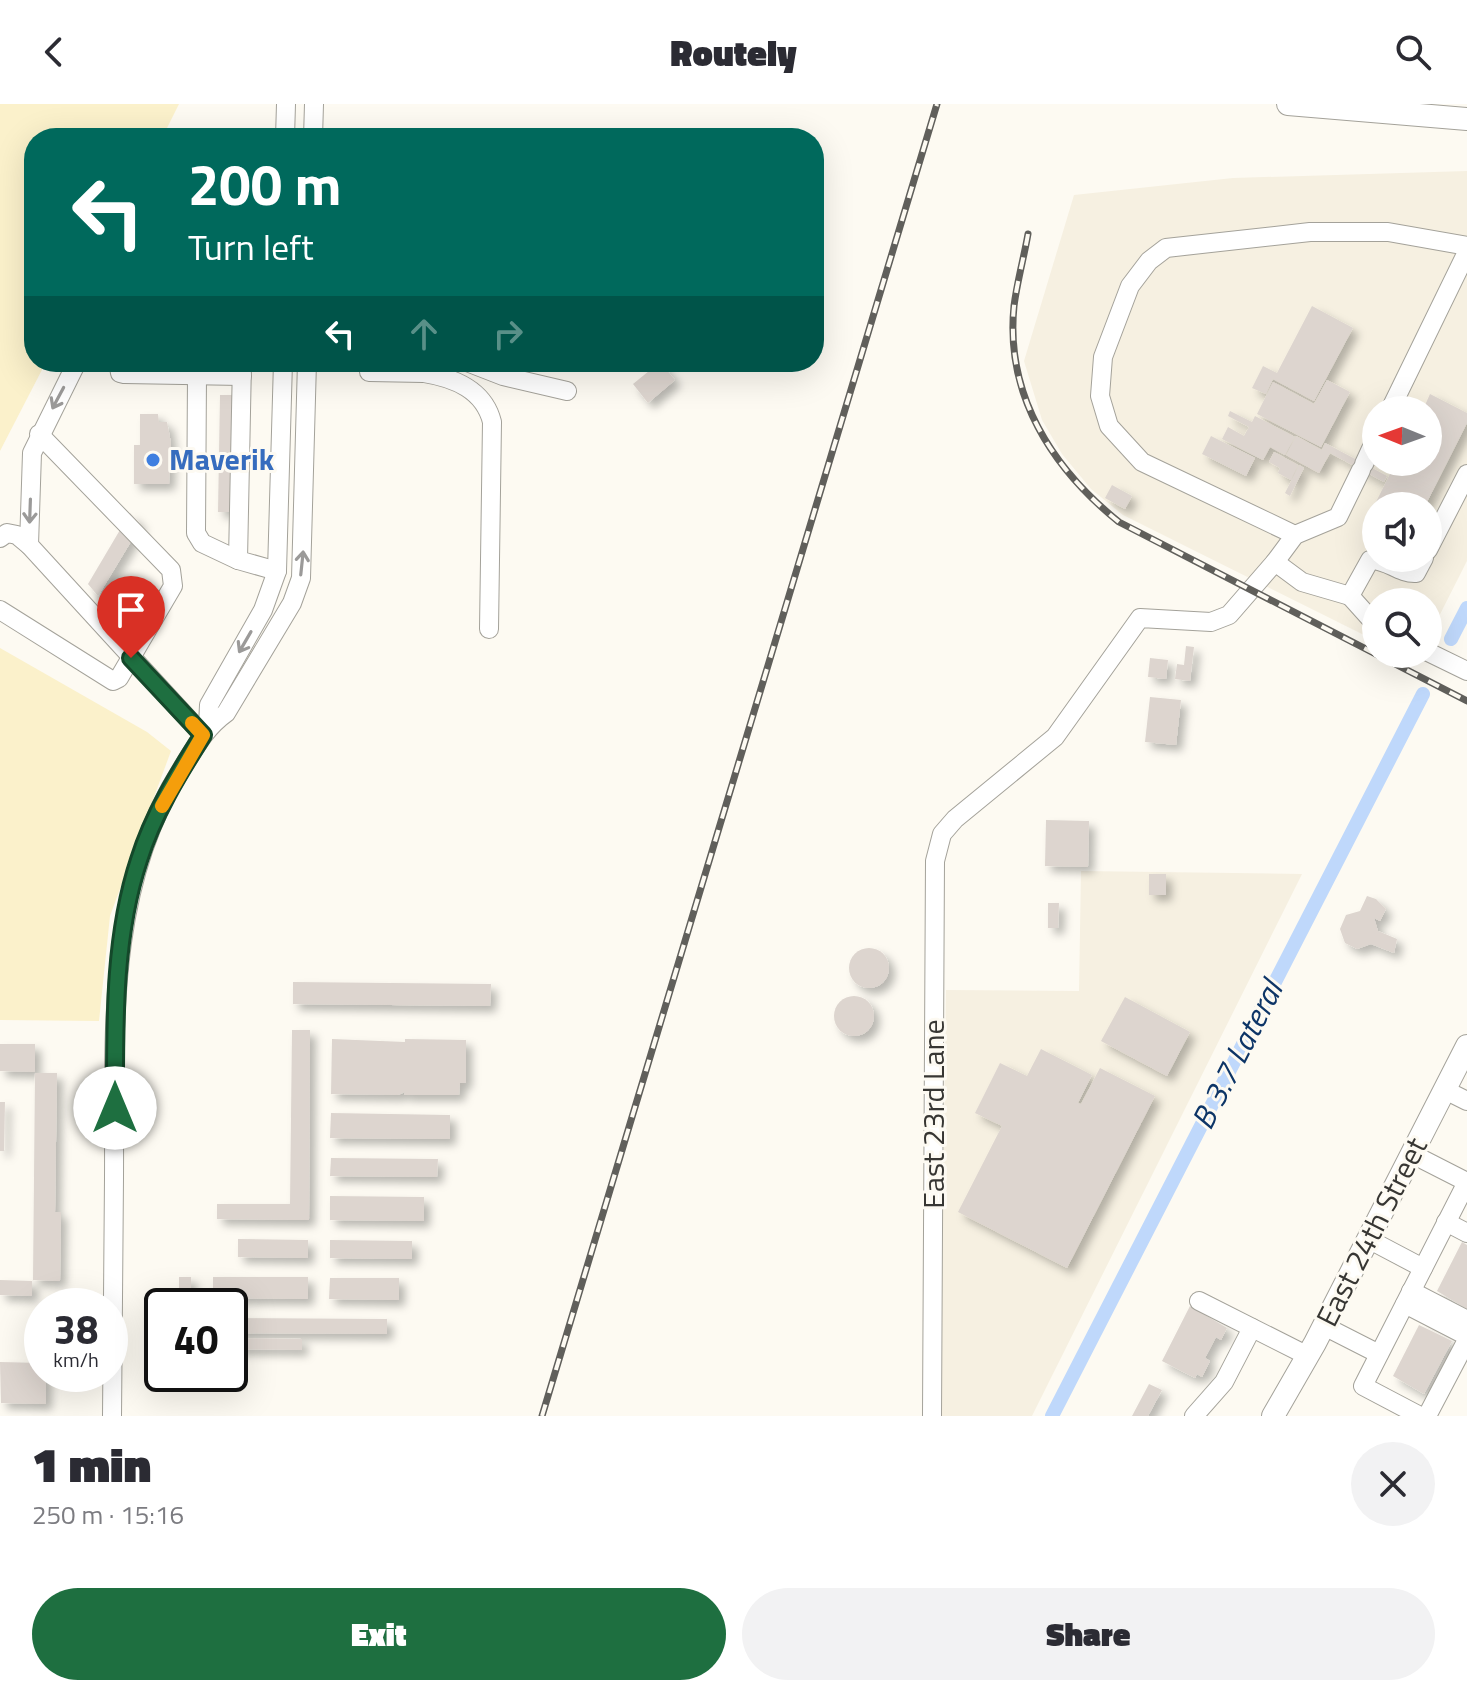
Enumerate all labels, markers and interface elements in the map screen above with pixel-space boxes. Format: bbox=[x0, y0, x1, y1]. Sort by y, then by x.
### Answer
text: Routely bbox=[670, 25, 797, 80]
icon: back bbox=[32, 30, 76, 74]
icon: search bbox=[1391, 30, 1435, 74]
text: 200 m bbox=[188, 142, 341, 227]
icon: left bbox=[56, 160, 160, 264]
text: Turn left bbox=[188, 219, 314, 274]
icon: left bbox=[318, 312, 362, 356]
icon: ahead bbox=[402, 312, 446, 356]
icon: right bbox=[486, 312, 530, 356]
one-way arrow bbox=[49, 386, 65, 410]
north arrow bbox=[1362, 396, 1442, 476]
map controls bbox=[1362, 396, 1442, 668]
place label: Maverik bbox=[169, 436, 275, 482]
marker: Maverik bbox=[144, 451, 162, 469]
button: sound bbox=[1362, 492, 1442, 572]
one-way arrow bbox=[23, 497, 38, 524]
one-way arrow bbox=[295, 550, 310, 577]
pin bbox=[97, 576, 165, 658]
icon: arrive bbox=[109, 588, 153, 632]
button: search bbox=[1362, 588, 1442, 668]
one-way arrow bbox=[237, 629, 252, 653]
water label: B 3.7 Lateral bbox=[1178, 969, 1295, 1137]
street label: East 23rd Lane bbox=[910, 1019, 956, 1209]
position arrow bbox=[73, 1066, 157, 1150]
street label: East 24th Street bbox=[1304, 1129, 1439, 1334]
speed limit sign: 40 bbox=[144, 1288, 248, 1392]
text: 38 bbox=[54, 1299, 98, 1360]
text: km/h bbox=[53, 1344, 99, 1375]
text: 1 min bbox=[32, 1428, 151, 1501]
button: close bbox=[1351, 1442, 1435, 1526]
text: 250 m · 15:16 bbox=[32, 1495, 184, 1534]
button: Exit bbox=[32, 1588, 726, 1680]
button: Share bbox=[742, 1588, 1435, 1680]

